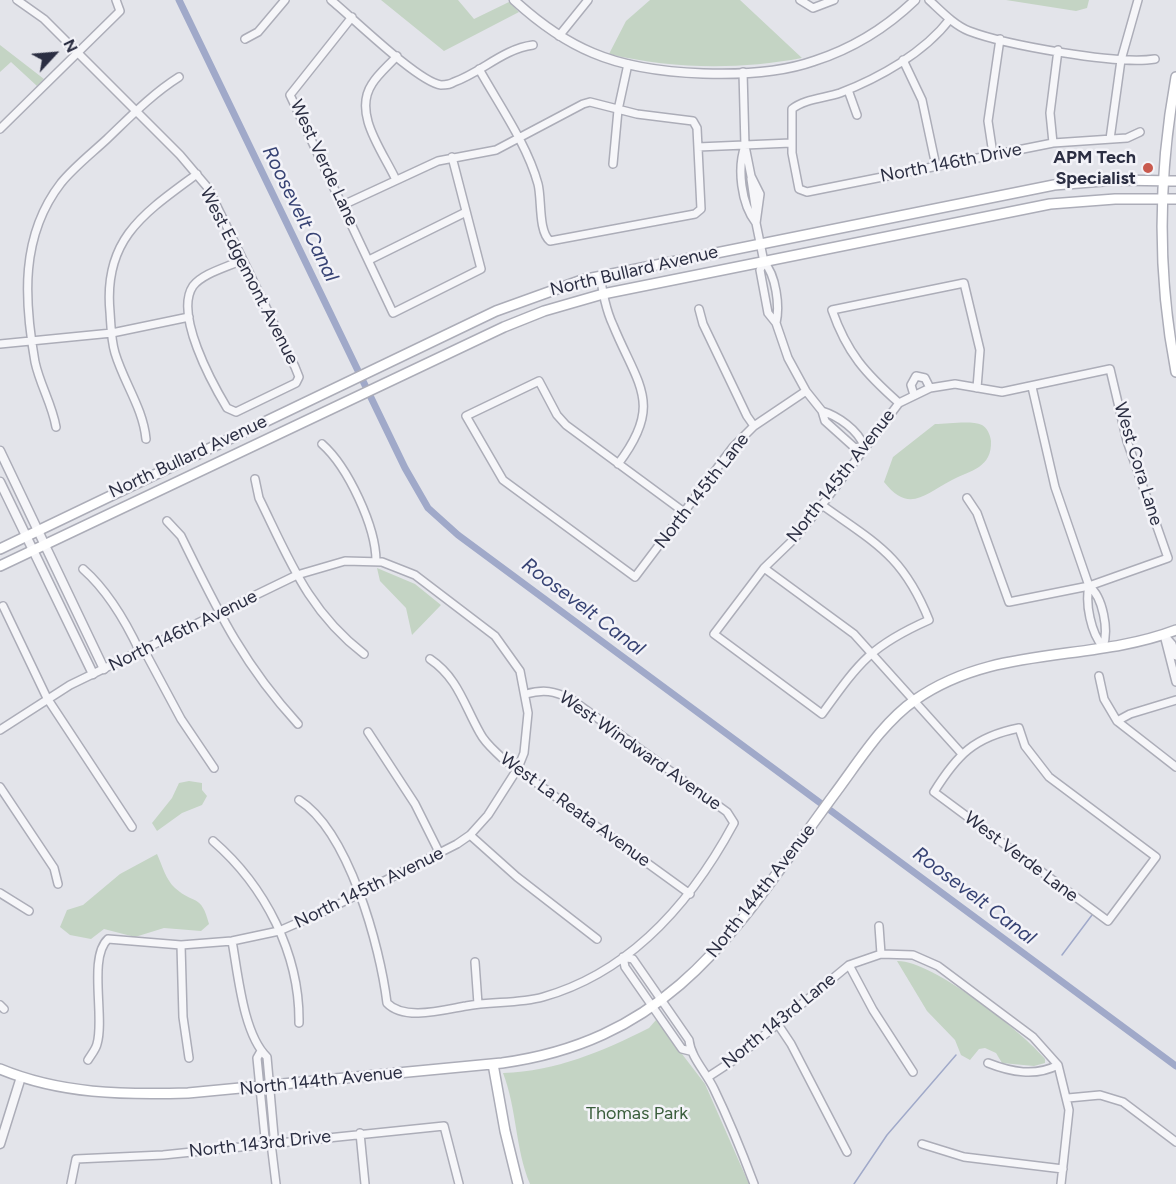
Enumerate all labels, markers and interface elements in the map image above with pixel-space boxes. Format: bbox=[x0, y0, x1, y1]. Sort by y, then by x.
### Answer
north arrow bbox=[24, 24, 84, 84]
text: N bbox=[59, 36, 82, 56]
street label: West Verde Lane bbox=[285, 96, 363, 230]
street label: North 146th Drive bbox=[879, 139, 1023, 187]
water label: Roosevelt Canal bbox=[257, 142, 343, 286]
place label: APM Tech Specialist bbox=[1053, 147, 1136, 190]
marker: APM Tech Specialist bbox=[1141, 161, 1155, 175]
street label: West Edgemont Avenue bbox=[195, 184, 303, 368]
street label: North Bullard Avenue bbox=[548, 241, 720, 301]
street label: West Cora Lane bbox=[1109, 400, 1167, 528]
street label: North 145th Avenue bbox=[782, 405, 900, 547]
street label: North Bullard Avenue bbox=[106, 411, 270, 503]
street label: North 145th Lane bbox=[650, 429, 754, 553]
water label: Roosevelt Canal bbox=[517, 553, 649, 661]
street label: North 146th Avenue bbox=[105, 586, 261, 676]
street label: West Windward Avenue bbox=[555, 687, 725, 815]
street label: West La Reata Avenue bbox=[496, 748, 654, 872]
street label: West Verde Lane bbox=[960, 807, 1082, 907]
street label: North 144th Avenue bbox=[702, 820, 820, 962]
water label: Roosevelt Canal bbox=[908, 842, 1040, 950]
street label: North 145th Avenue bbox=[291, 843, 447, 933]
street label: North 143rd Lane bbox=[718, 969, 840, 1073]
street label: North 144th Avenue bbox=[238, 1062, 404, 1100]
park label: Thomas Park bbox=[586, 1103, 688, 1125]
street label: North 143rd Drive bbox=[188, 1126, 332, 1162]

